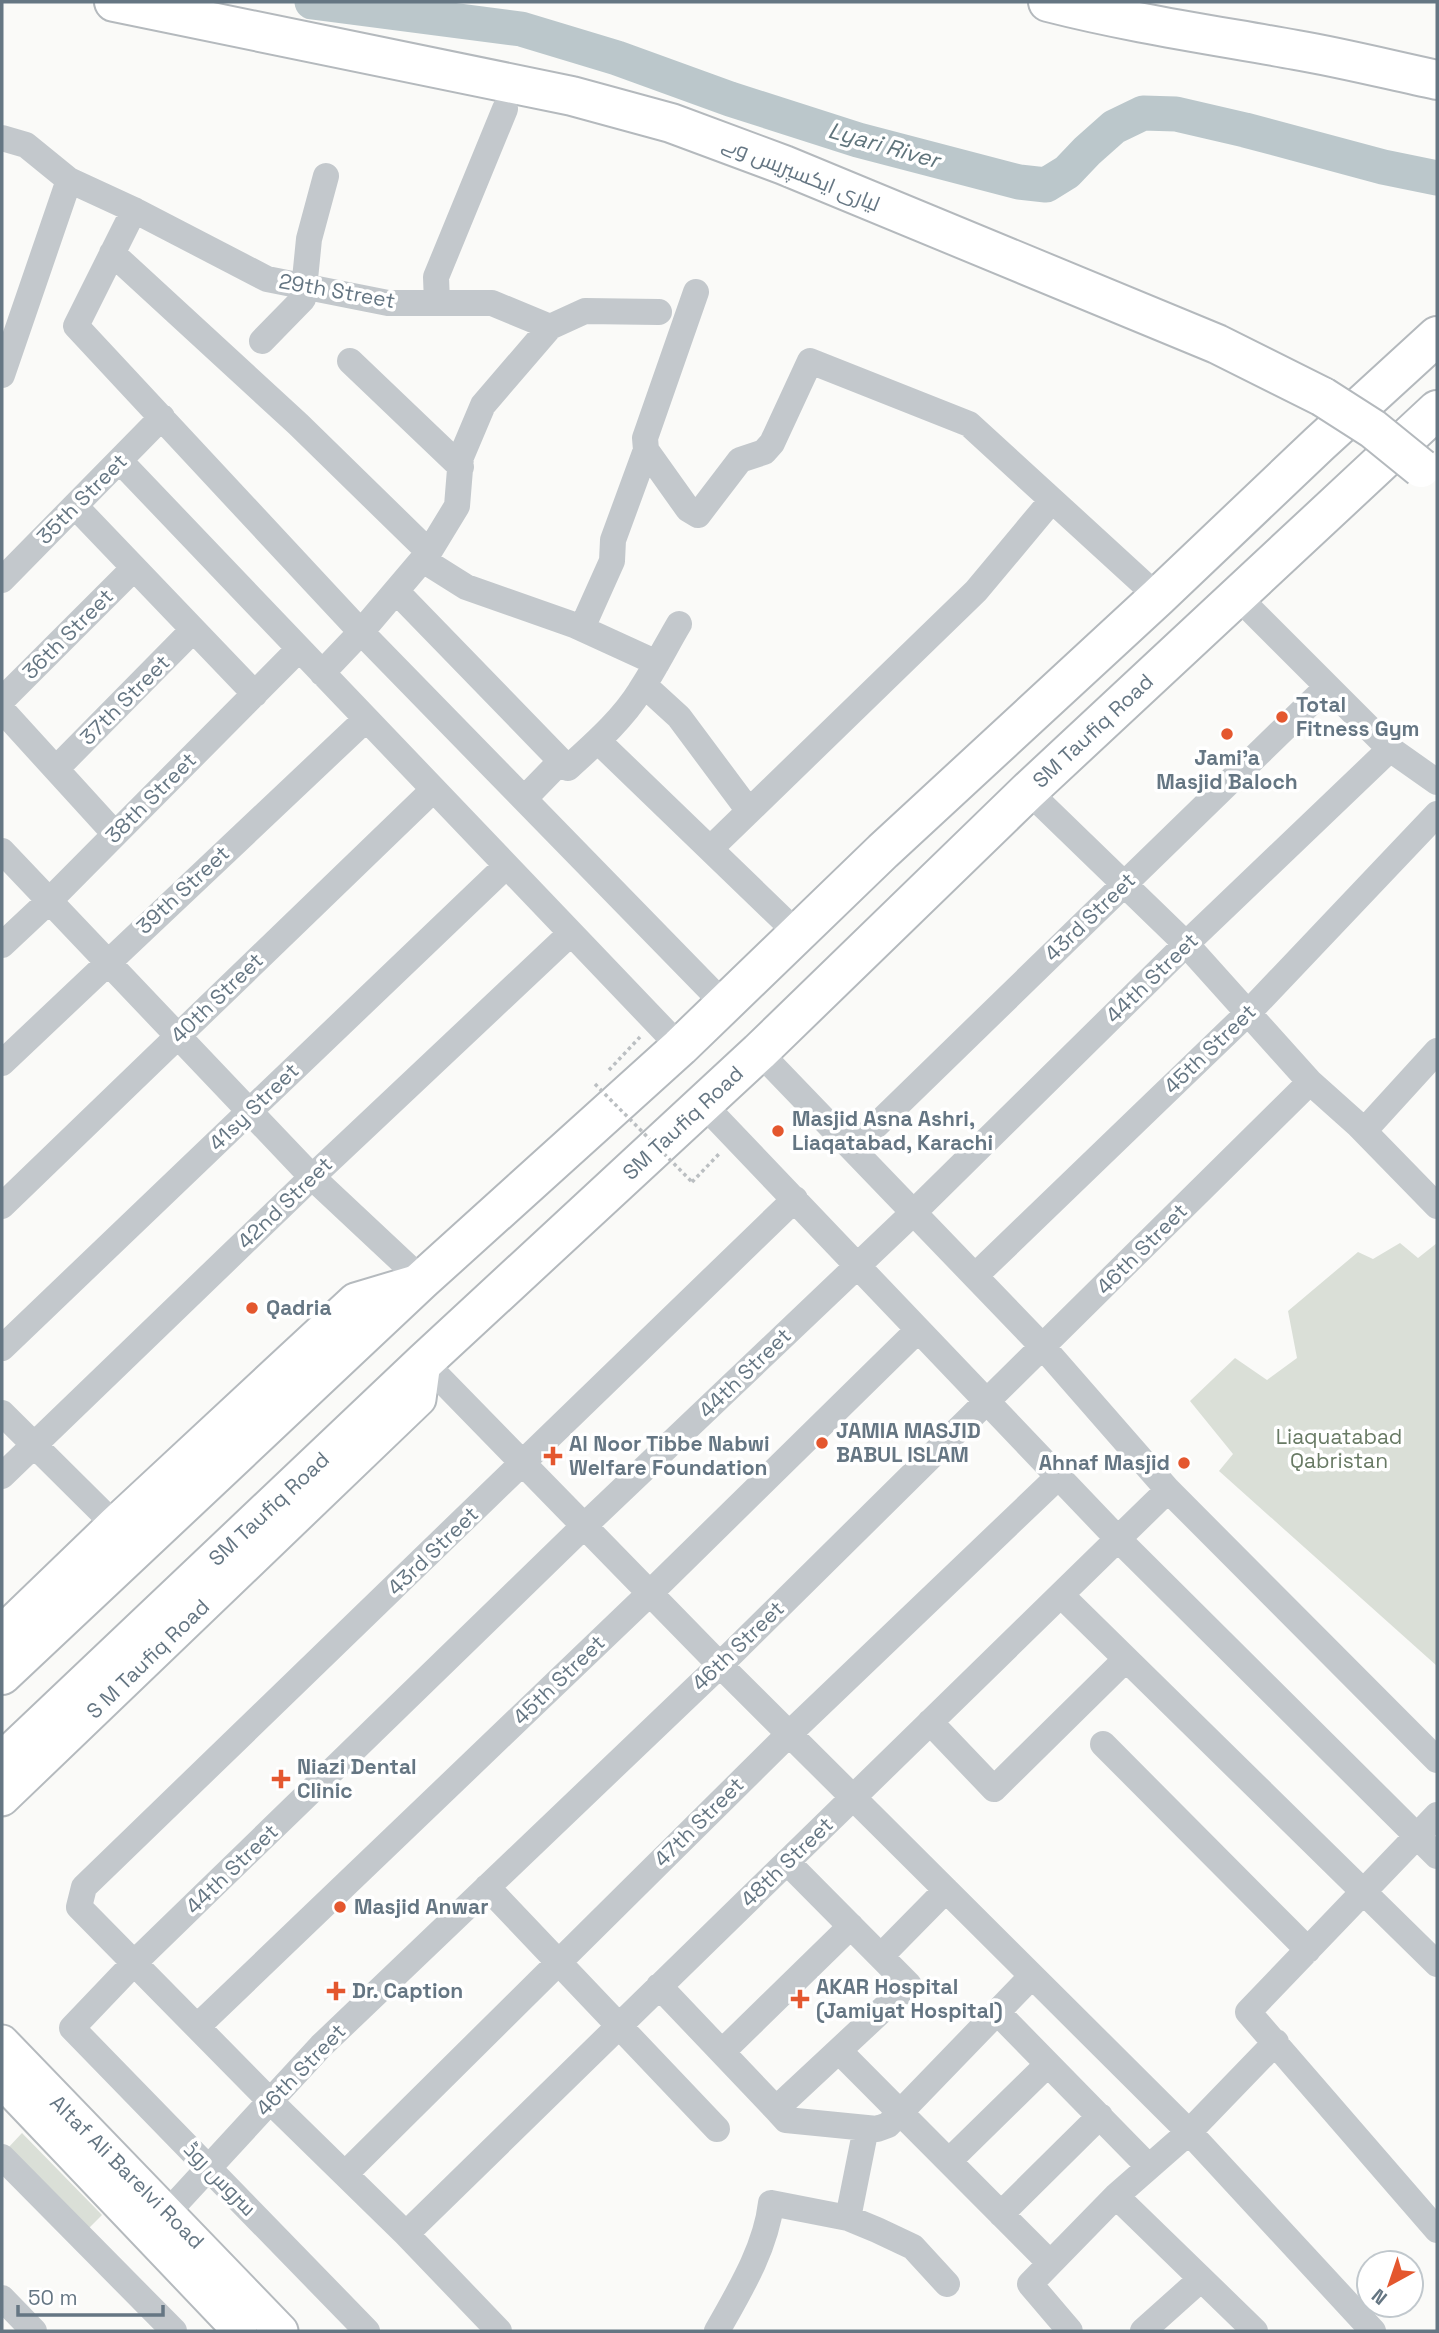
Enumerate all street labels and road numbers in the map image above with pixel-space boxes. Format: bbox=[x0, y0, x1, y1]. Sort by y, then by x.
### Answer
street label: لیاری ایکسپریس وے bbox=[718, 130, 884, 218]
street label: 29th Street bbox=[277, 267, 397, 314]
street label: 35th Street bbox=[31, 448, 133, 550]
street label: 36th Street bbox=[17, 583, 119, 685]
street label: 37th Street bbox=[74, 649, 175, 750]
street label: SM Taufiq Road bbox=[1027, 668, 1159, 794]
street label: 38th Street bbox=[99, 746, 202, 849]
street label: 39th Street bbox=[130, 840, 235, 940]
street label: 43rd Street bbox=[1038, 866, 1141, 967]
street label: 44th Street bbox=[1100, 927, 1204, 1028]
street label: 40th Street bbox=[165, 947, 269, 1049]
street label: 45th Street bbox=[1158, 998, 1261, 1099]
street label: 41sy Street bbox=[203, 1057, 304, 1156]
street label: SM Taufiq Road bbox=[617, 1060, 749, 1186]
street label: 42nd Street bbox=[231, 1151, 338, 1255]
street label: 46th Street bbox=[1090, 1197, 1193, 1300]
street label: 44th Street bbox=[693, 1322, 797, 1423]
street label: SM Taufiq Road bbox=[203, 1446, 335, 1572]
street label: 43rd Street bbox=[381, 1500, 484, 1601]
street label: S M Taufiq Road bbox=[80, 1593, 215, 1724]
street label: 46th Street bbox=[686, 1595, 789, 1696]
street label: 45th Street bbox=[507, 1629, 610, 1730]
street label: 47th Street bbox=[648, 1771, 749, 1872]
street label: 48th Street bbox=[735, 1811, 839, 1912]
street label: 44th Street bbox=[180, 1818, 284, 1919]
street label: 46th Street bbox=[250, 2018, 351, 2121]
street label: Altaf Ali Barelvi Road bbox=[45, 2089, 210, 2254]
street label: سروس روڈ bbox=[178, 2136, 262, 2221]

